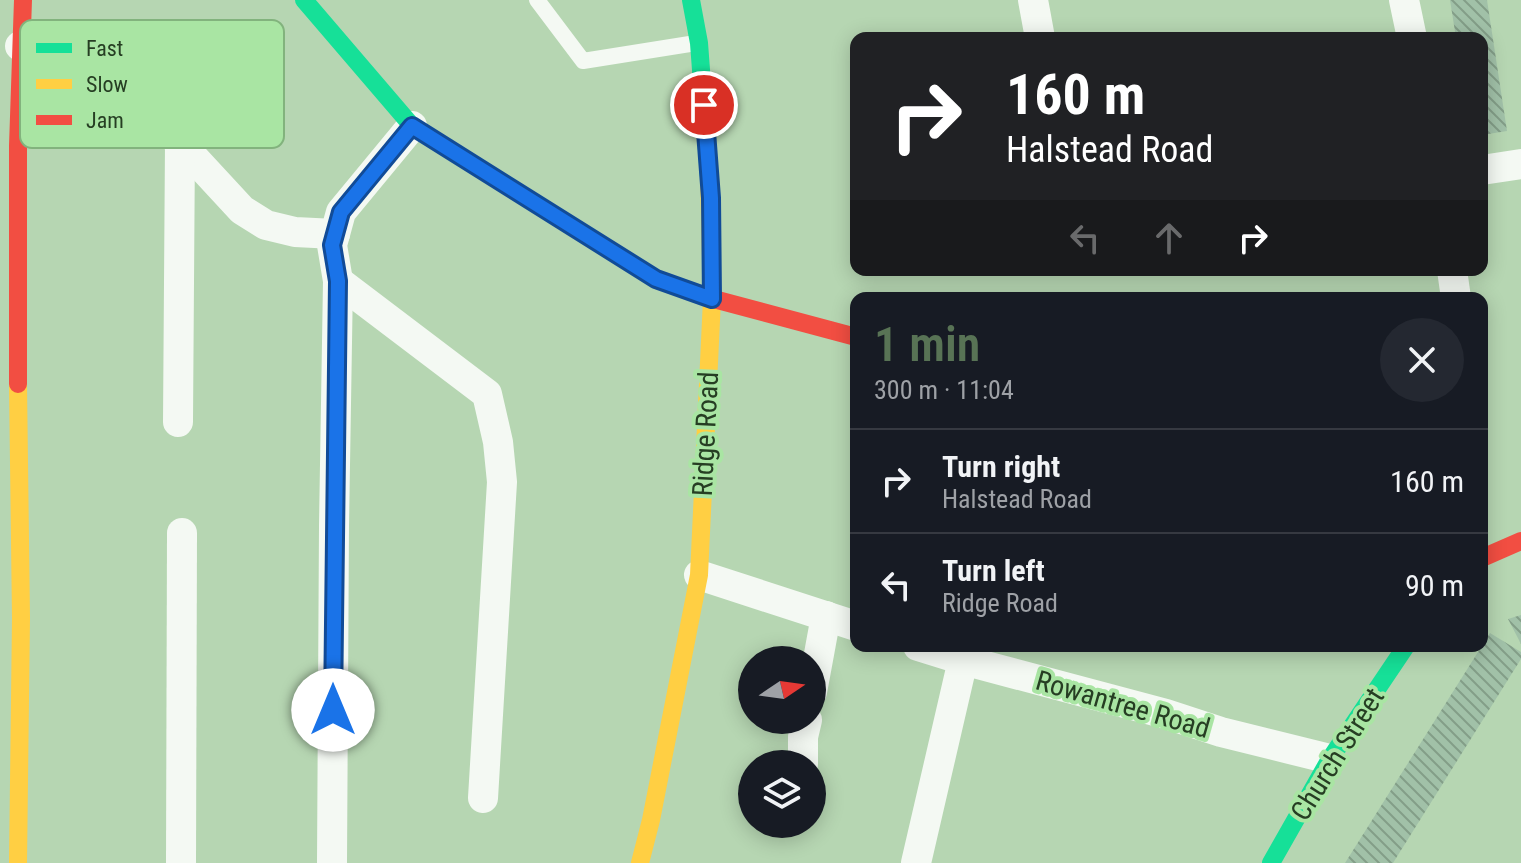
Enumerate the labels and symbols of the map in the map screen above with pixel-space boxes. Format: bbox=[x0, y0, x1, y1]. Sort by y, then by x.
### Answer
legend bbox=[20, 20, 284, 148]
text: Fast bbox=[86, 36, 123, 61]
pin bbox=[670, 71, 738, 139]
text: Slow bbox=[86, 72, 128, 97]
text: Jam bbox=[86, 108, 124, 133]
street label: Ridge Road bbox=[686, 371, 725, 497]
north arrow bbox=[738, 646, 826, 734]
street label: Rowantree Road bbox=[1032, 664, 1214, 745]
position arrow bbox=[291, 668, 375, 752]
street label: Church Street bbox=[1284, 682, 1391, 826]

